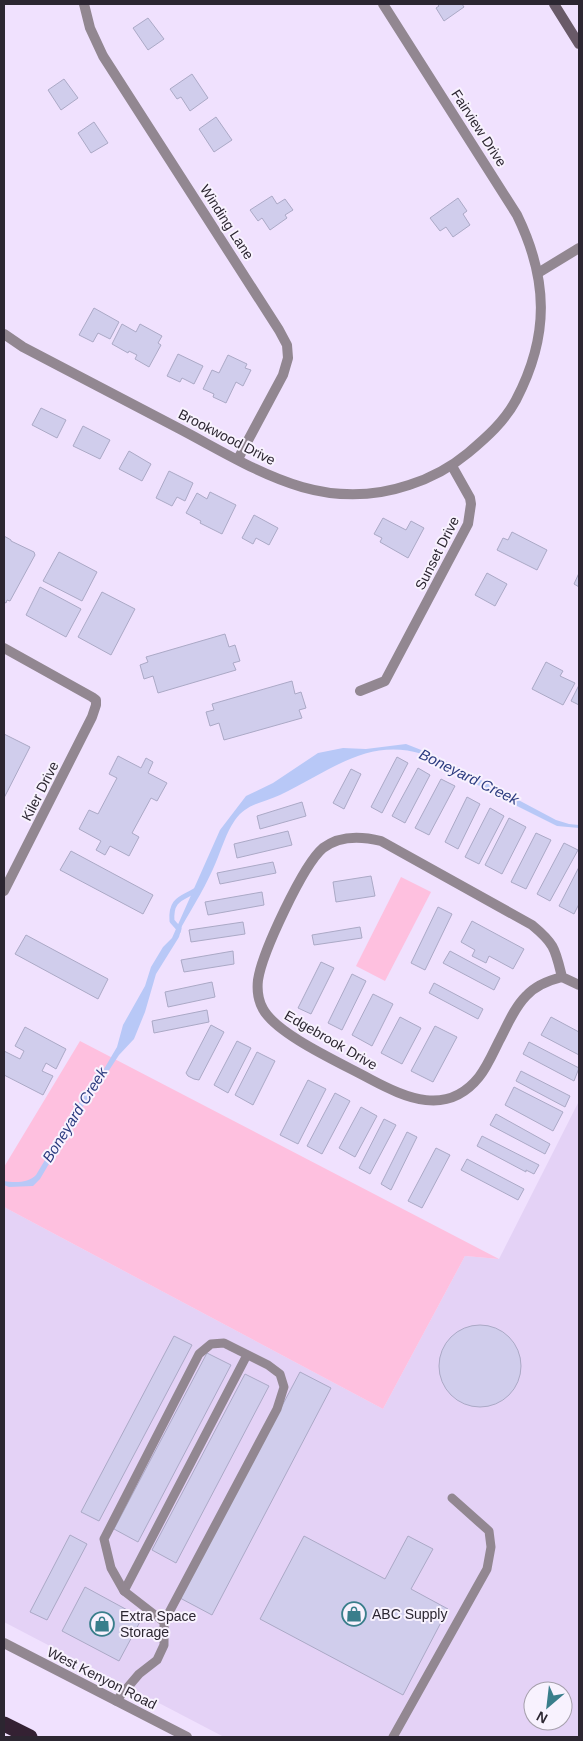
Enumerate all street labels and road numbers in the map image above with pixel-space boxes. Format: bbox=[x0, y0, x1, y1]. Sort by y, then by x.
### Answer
street label: Fairview Drive bbox=[448, 86, 510, 170]
street label: Winding Lane bbox=[197, 182, 257, 262]
street label: Brookwood Drive bbox=[176, 406, 278, 468]
street label: Sunset Drive bbox=[412, 513, 462, 592]
street label: Kiler Drive bbox=[18, 758, 62, 823]
street label: Edgebrook Drive bbox=[282, 1007, 380, 1073]
street label: West Kenyon Road bbox=[45, 1644, 159, 1712]

